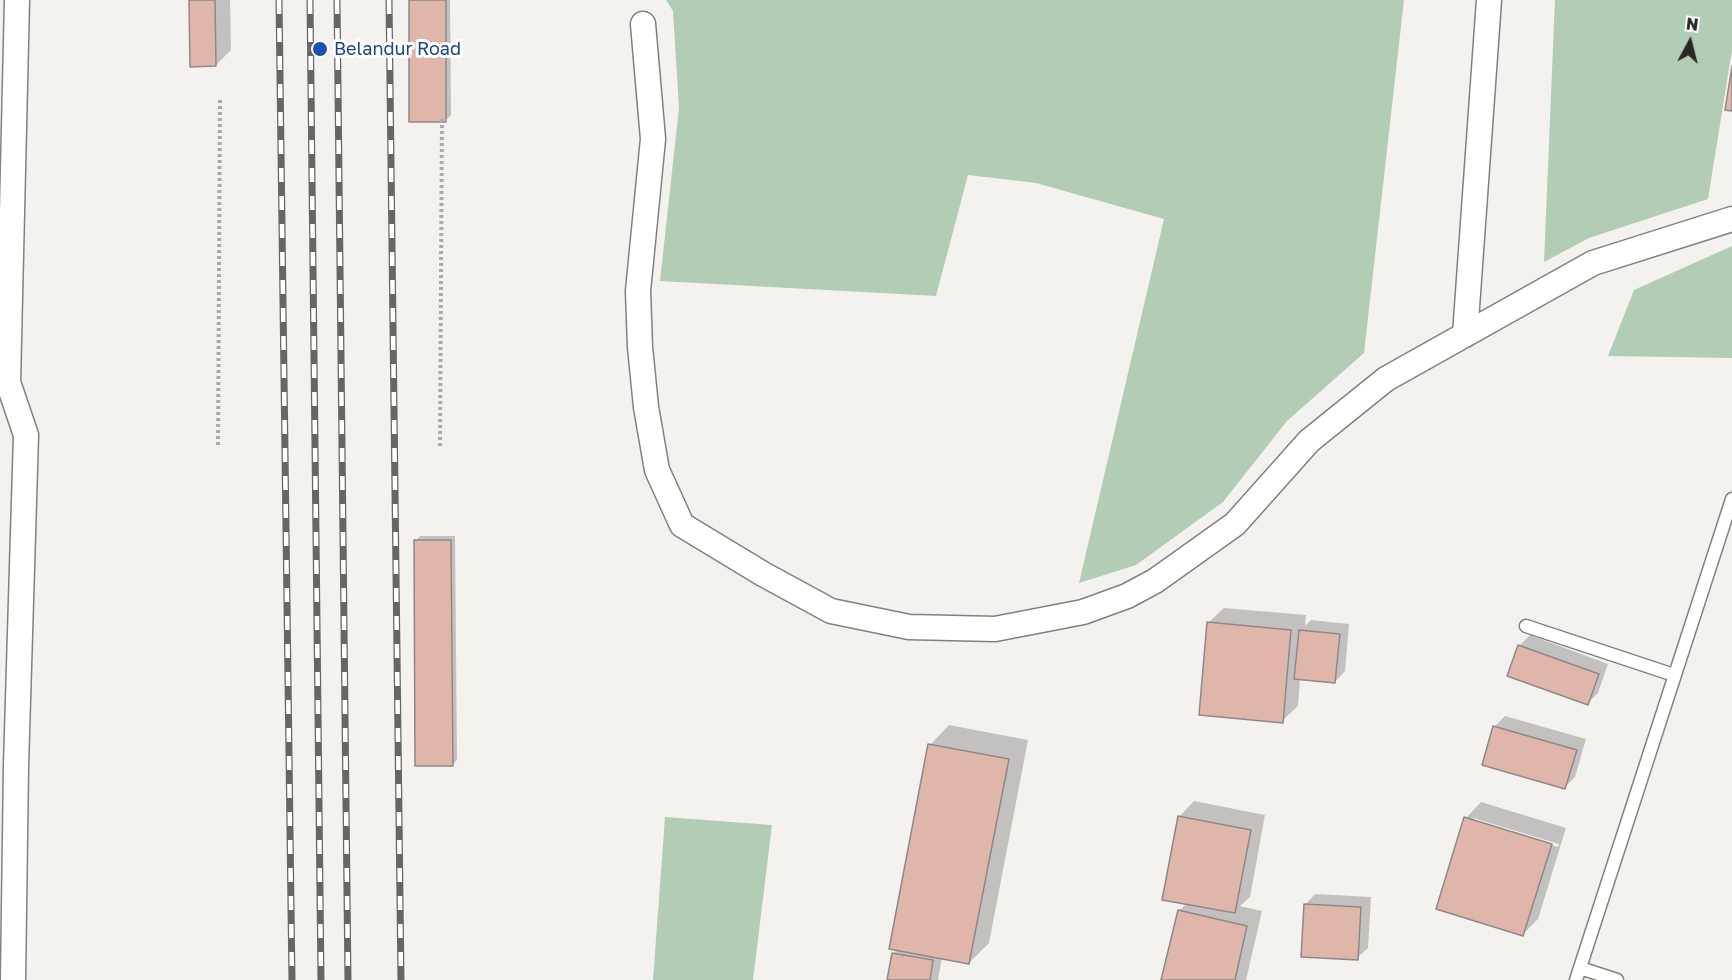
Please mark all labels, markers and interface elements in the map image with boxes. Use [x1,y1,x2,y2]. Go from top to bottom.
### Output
north arrow [1660,12,1720,72]
text: N [1685,13,1699,35]
place label: Belandur Road [334,38,461,60]
marker: Belandur Road [311,40,329,58]

